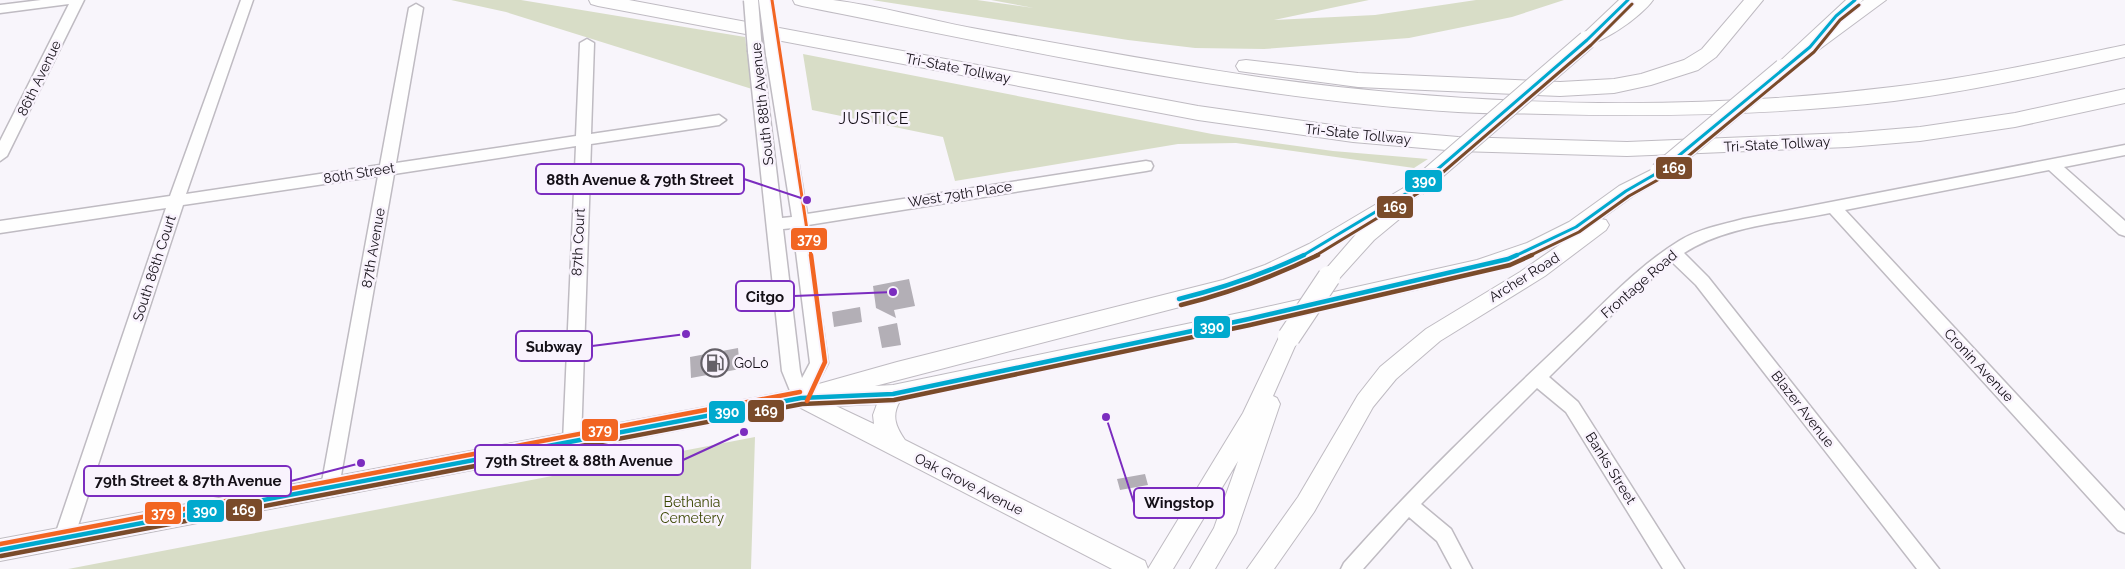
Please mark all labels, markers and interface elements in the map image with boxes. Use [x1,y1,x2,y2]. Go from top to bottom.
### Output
street label: 86th Avenue [14,38,64,118]
street label: South 88th Avenue [748,42,776,166]
street label: Tri-State Tollway [904,50,1012,86]
district label: JUSTICE [839,109,909,128]
street label: Tri-State Tollway [1304,120,1412,148]
street label: Tri-State Tollway [1723,133,1831,155]
line badge: 169 [1655,156,1693,180]
street label: 80th Street [322,159,396,187]
text: 169 [1662,160,1686,176]
callout: 88th Avenue & 79th Street [536,164,744,194]
line badge: 390 [1404,169,1443,193]
text: 88th Avenue & 79th Street [546,171,734,189]
text: 390 [1412,173,1436,189]
street label: West 79th Place [907,178,1013,210]
line badge: 169 [1376,195,1414,219]
text: 169 [1383,199,1407,215]
street label: 87th Avenue [358,207,388,289]
street label: 87th Court [568,207,588,276]
street label: South 86th Court [129,213,179,323]
line badge: 379 [790,227,828,251]
text: 379 [797,231,821,247]
street label: Frontage Road [1598,247,1680,321]
street label: Archer Road [1486,249,1562,305]
callout: Citgo [736,281,794,311]
text: Citgo [746,288,784,306]
line badge: 390 [1193,315,1231,339]
text: 390 [1200,319,1224,335]
street label: Cronin Avenue [1941,325,2017,405]
callout: Subway [516,331,592,361]
text: Subway [526,338,583,356]
fuel station icon: GoLo [700,348,730,378]
place label: GoLo [734,355,769,371]
street label: Blazer Avenue [1768,368,1838,450]
line badge: 169 [747,399,785,423]
line badge: 390 [708,400,746,424]
text: 169 [754,403,778,419]
text: 390 [715,404,739,420]
line badge: 379 [581,418,619,442]
text: 379 [588,422,612,438]
street label: Banks Street [1583,429,1640,507]
callout: 79th Street & 88th Avenue [475,445,683,475]
street label: Oak Grove Avenue [912,450,1026,518]
text: 79th Street & 88th Avenue [485,452,673,470]
callout: 79th Street & 87th Avenue [84,466,291,496]
text: 79th Street & 87th Avenue [95,472,282,490]
callout: Wingstop [1134,488,1224,518]
park label: Bethania Cemetery [660,494,724,526]
text: Wingstop [1144,494,1214,512]
line badge: 169 [225,498,263,522]
line badge: 390 [186,499,225,523]
line badge: 379 [144,501,182,525]
text: 169 [232,502,256,518]
text: 390 [193,503,217,519]
text: 379 [151,505,175,521]

